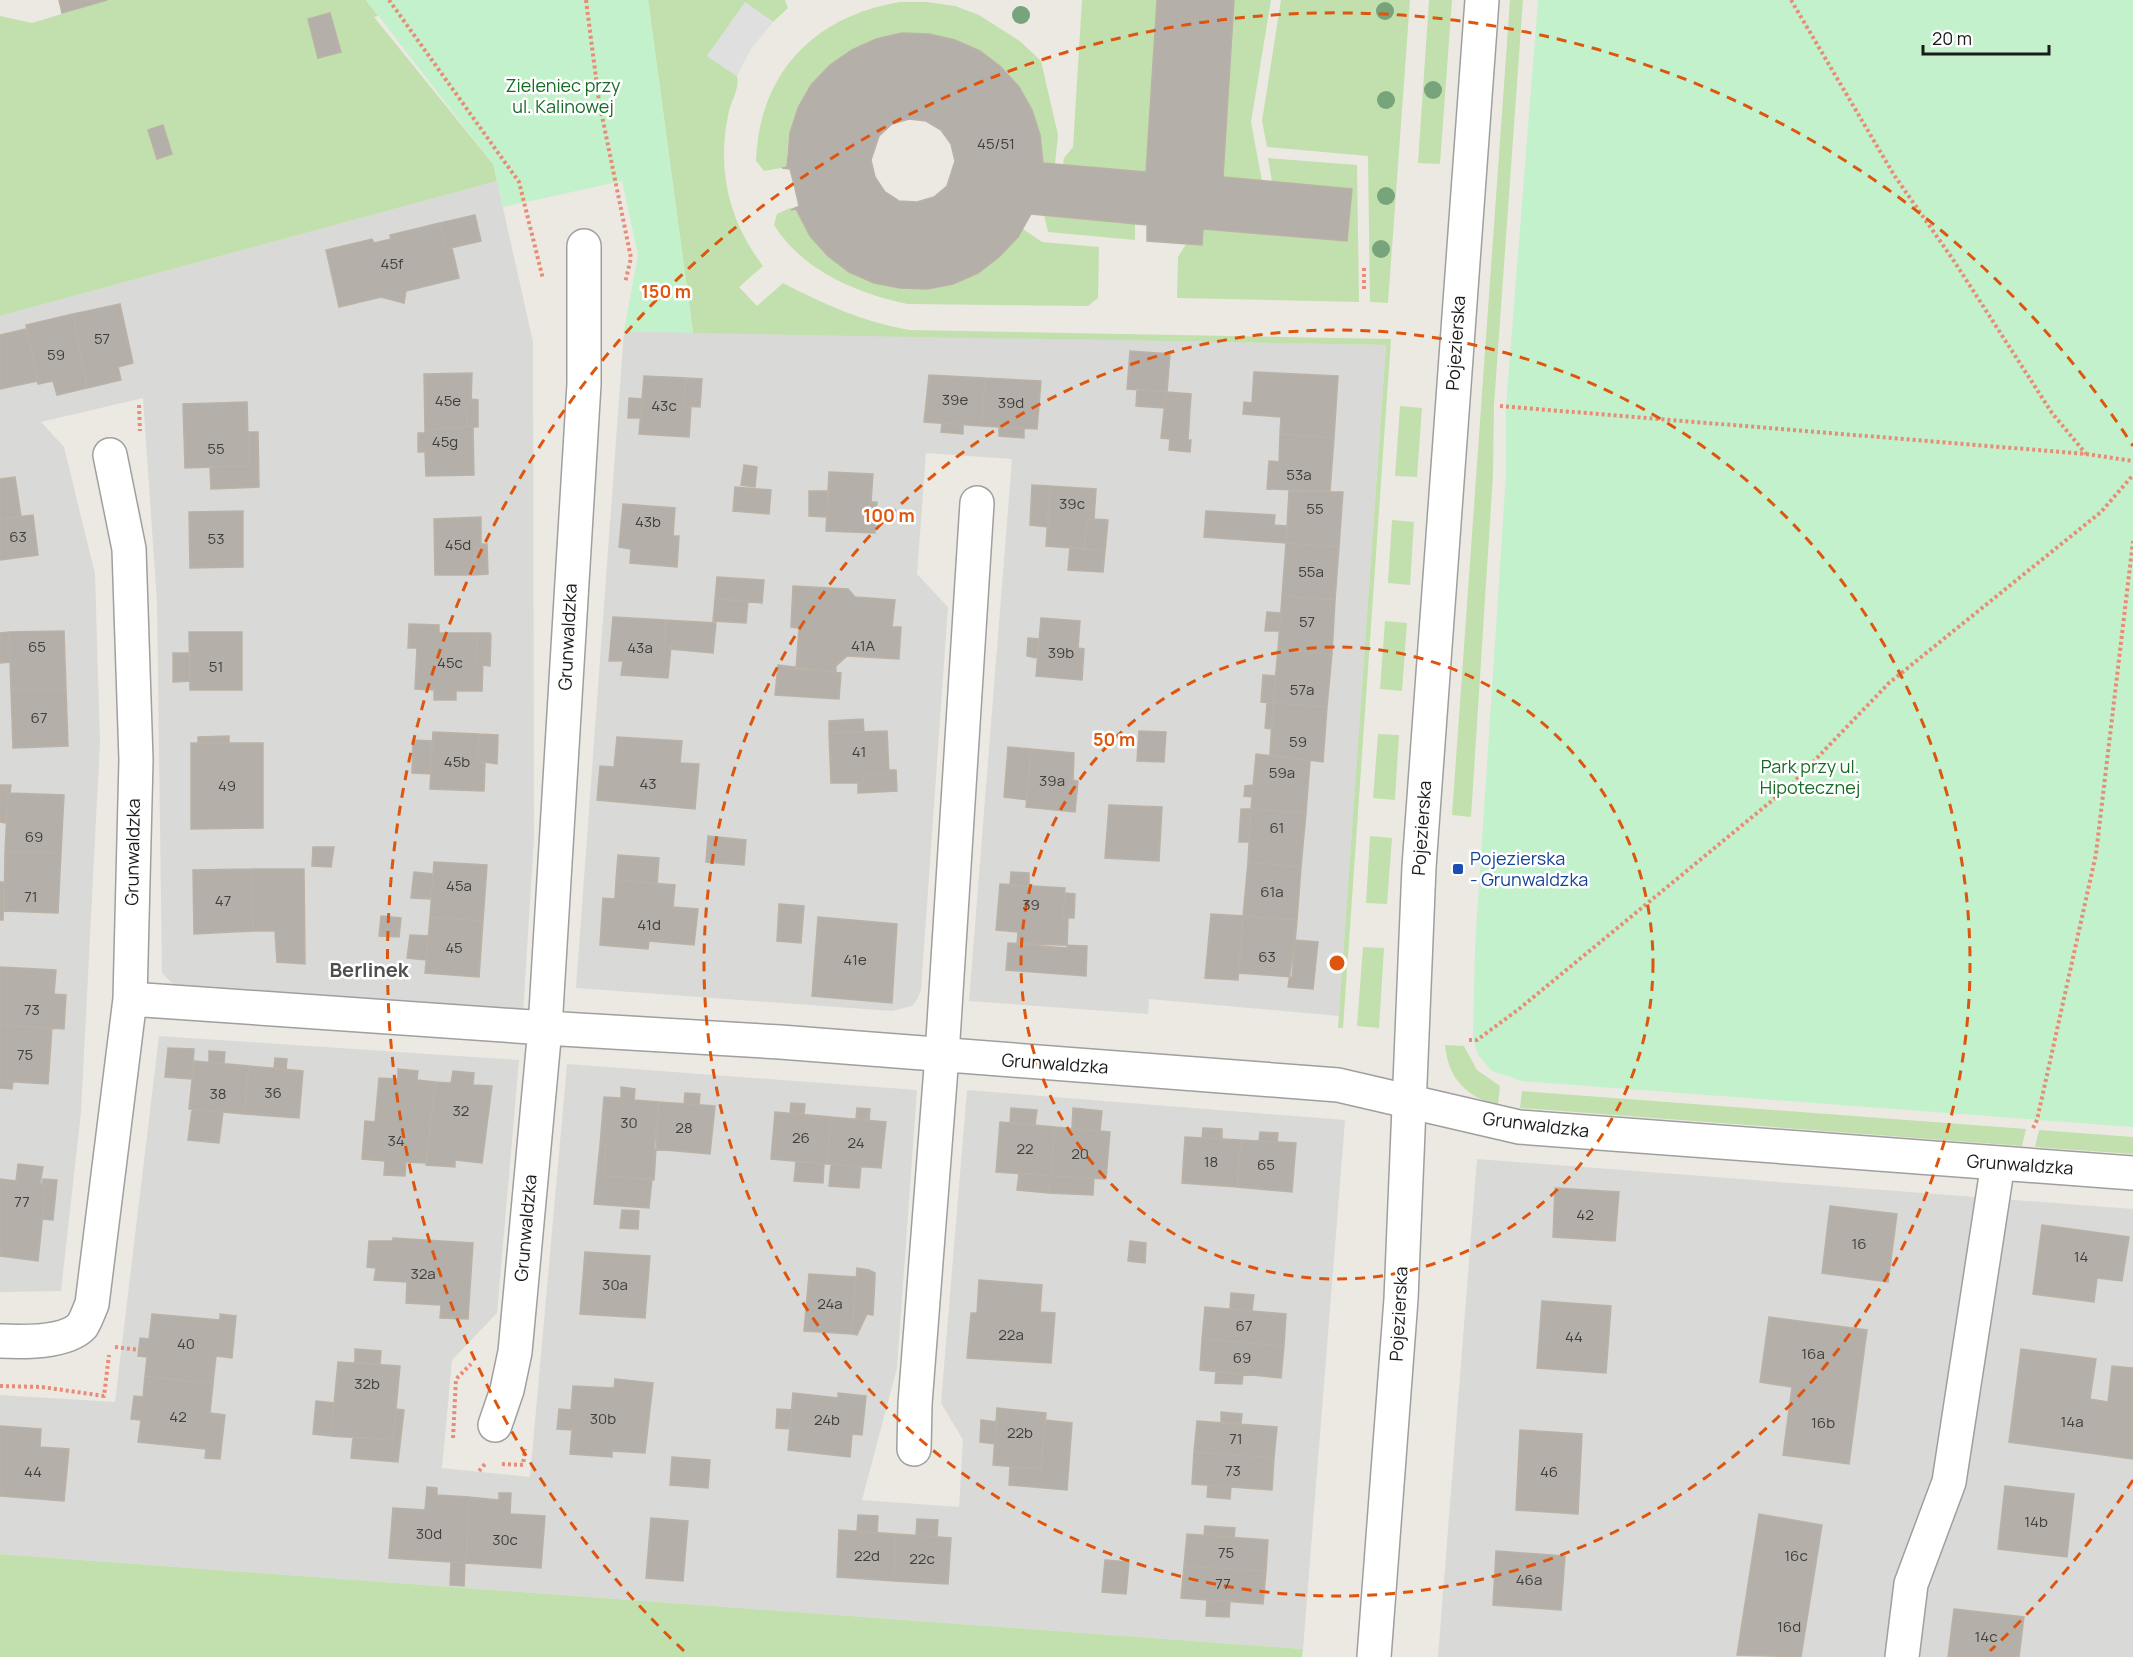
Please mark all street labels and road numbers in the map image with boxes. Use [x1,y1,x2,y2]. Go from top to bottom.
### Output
street label: Pojezierska [1440,295,1470,391]
street label: Grunwaldzka [552,583,582,691]
street label: Pojezierska [1406,780,1436,876]
street label: Grunwaldzka [119,798,145,906]
street label: Grunwaldzka [1001,1047,1109,1079]
street label: Grunwaldzka [1481,1106,1591,1142]
street label: Grunwaldzka [1966,1148,2074,1180]
street label: Grunwaldzka [508,1173,542,1282]
street label: Pojezierska [1384,1266,1412,1362]

